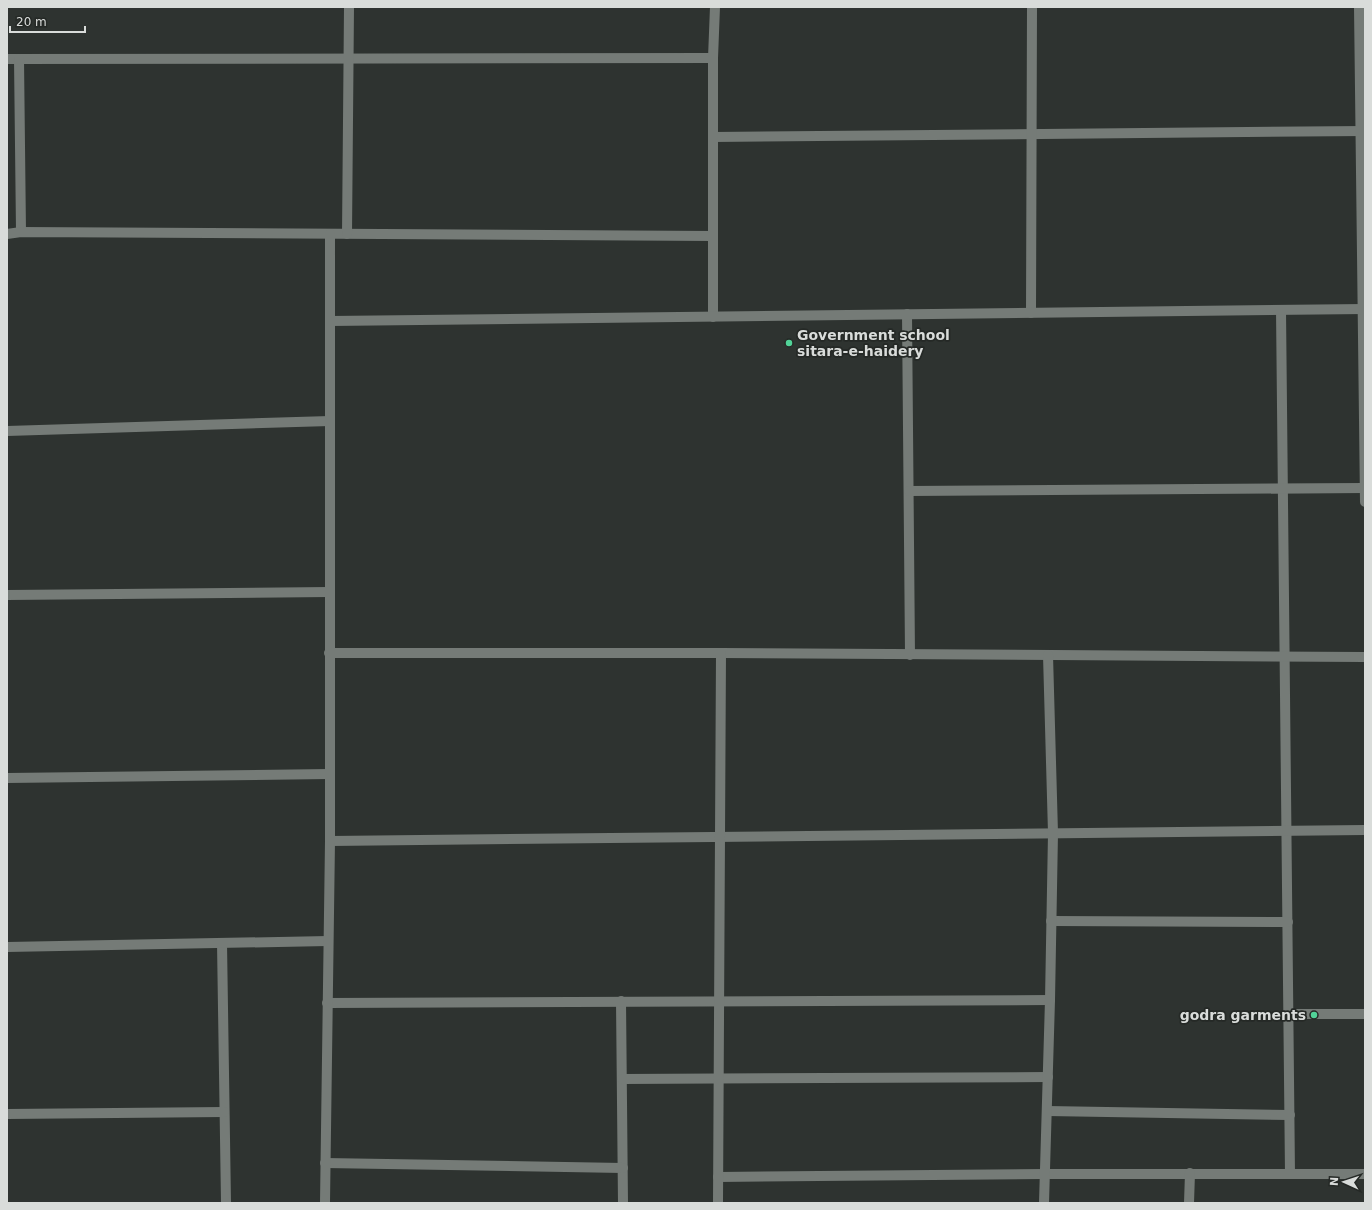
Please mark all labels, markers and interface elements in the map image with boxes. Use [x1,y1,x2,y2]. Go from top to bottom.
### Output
scale bar [10,8,85,34]
text: 20 m [16,15,47,29]
place label: Government school sitara-e-haidery [797,327,950,359]
marker: Government school sitara-e-haidery [784,338,794,348]
place label: godra garments [1180,1007,1306,1023]
marker: godra garments [1309,1010,1319,1020]
north arrow [1324,1162,1364,1202]
text: N [1328,1177,1341,1186]

